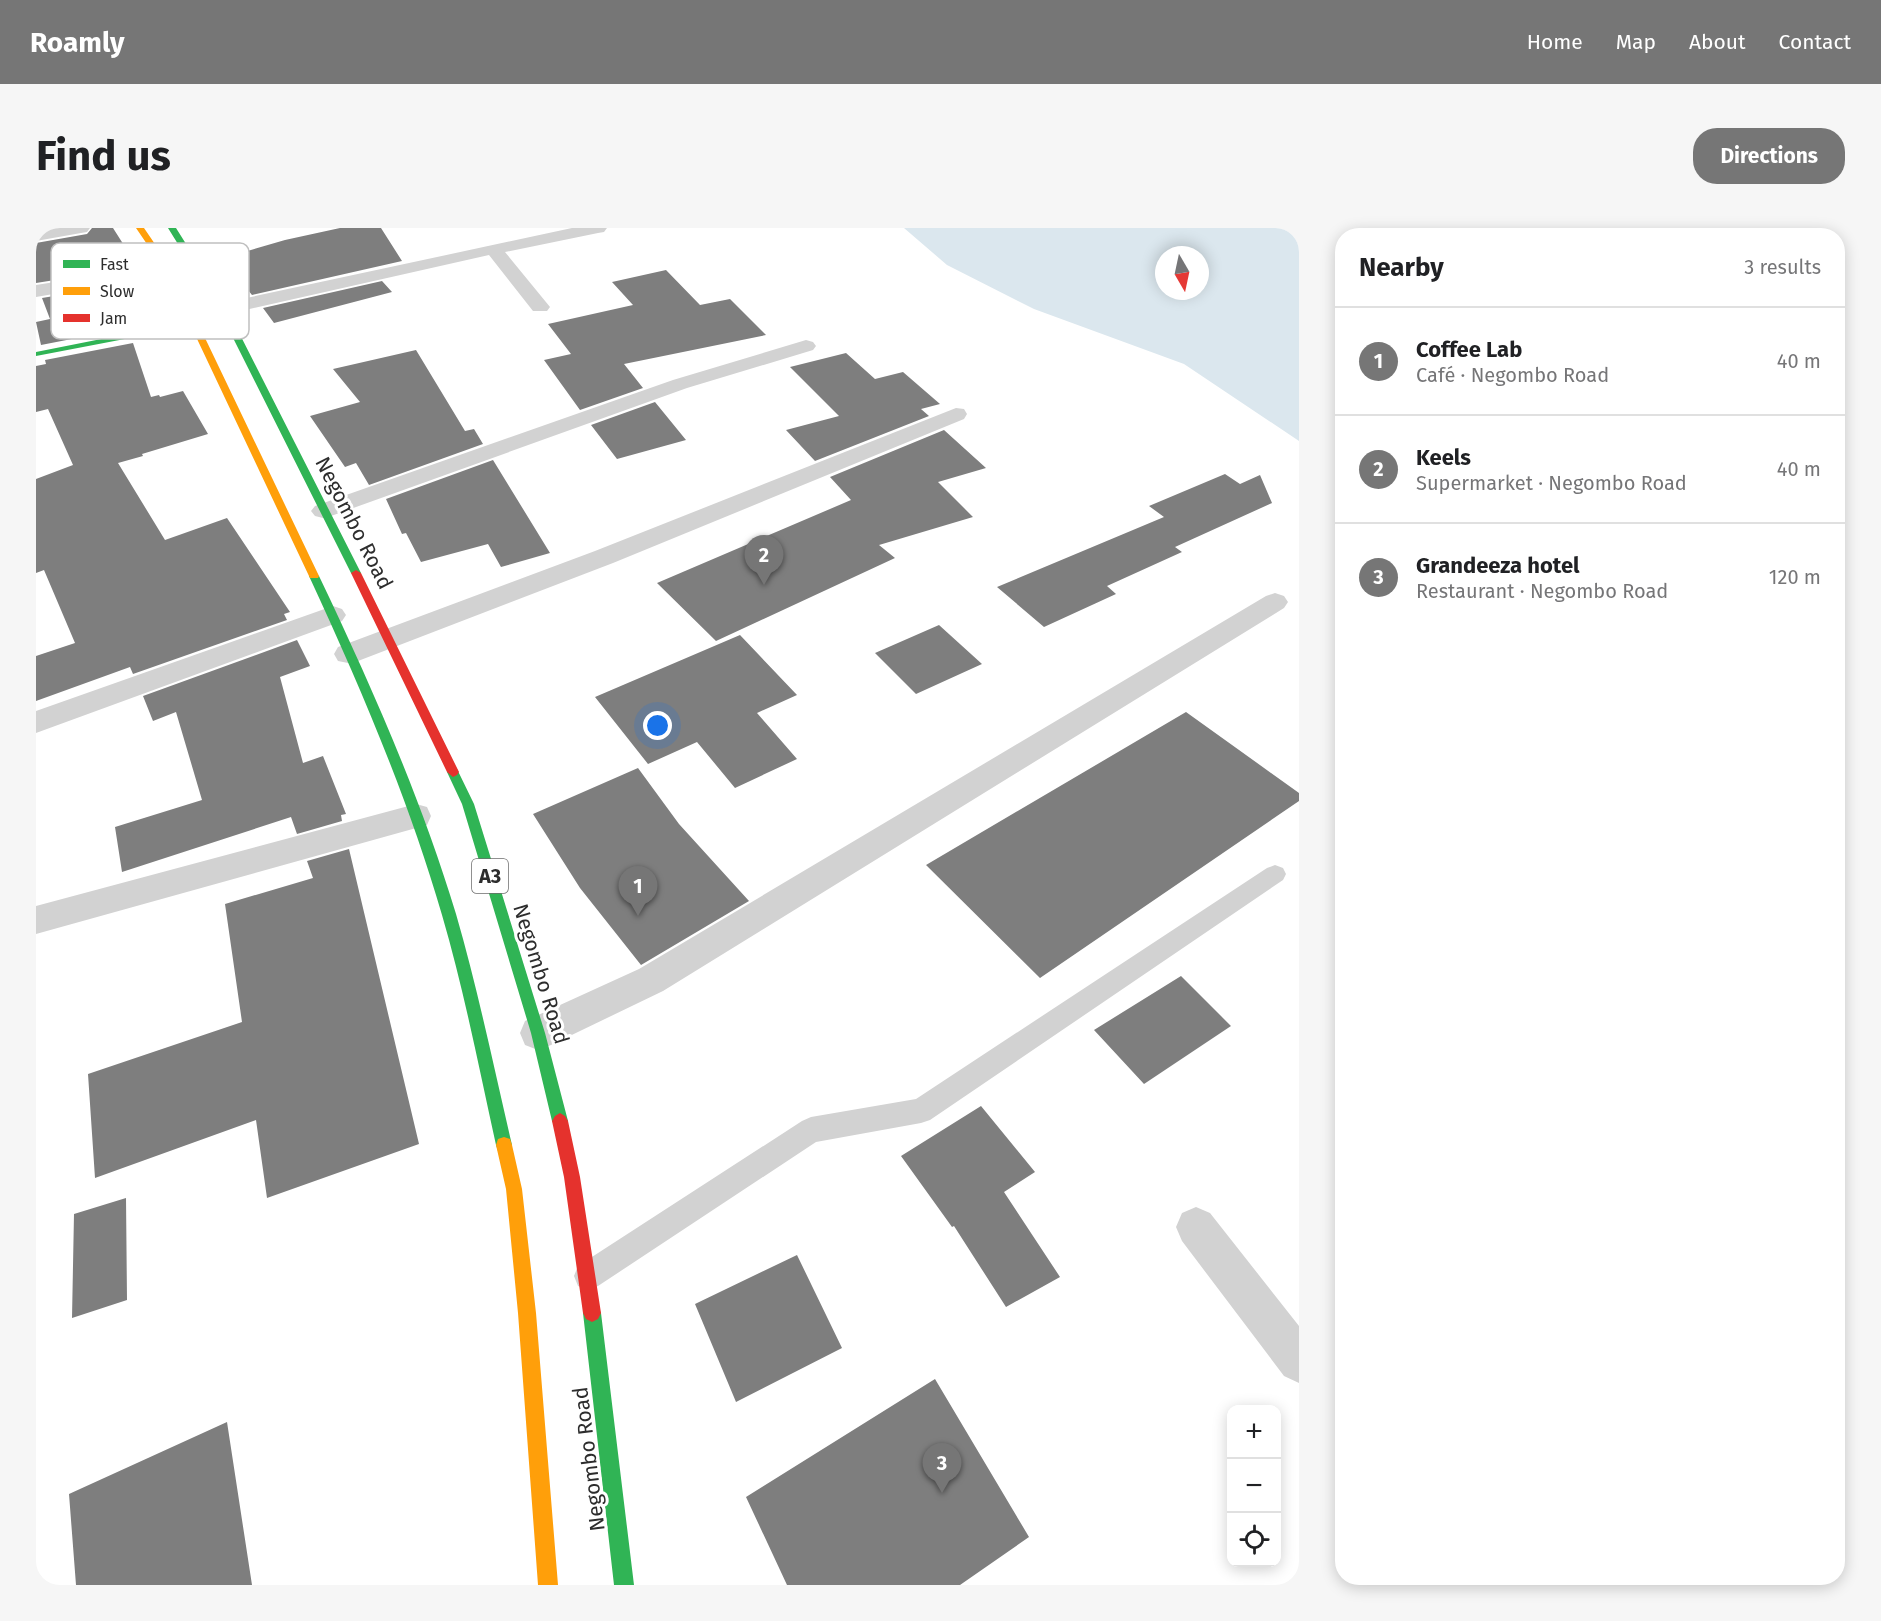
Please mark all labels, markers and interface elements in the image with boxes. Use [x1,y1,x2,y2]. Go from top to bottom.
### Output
text: Roamly [30,26,124,59]
text: Home [1527,29,1583,55]
text: Map [1616,29,1656,55]
text: About [1689,29,1746,55]
text: Contact [1779,29,1851,55]
button: Directions [1693,128,1845,184]
text: Find us [36,131,171,181]
legend [51,243,249,339]
north arrow [1155,246,1209,300]
text: Nearby [1359,252,1444,283]
text: Fast [100,255,129,274]
text: 3 results [1744,255,1821,279]
text: Slow [100,282,135,301]
text: Jam [100,309,127,328]
text: Coffee Lab [1416,336,1522,363]
text: 1 [1374,349,1383,373]
text: 40 m [1777,349,1821,373]
text: Café · Negombo Road [1416,363,1609,387]
text: Keels [1416,444,1471,471]
street label: Negombo Road [309,452,399,594]
text: 2 [1373,457,1384,481]
text: 40 m [1777,457,1821,481]
text: Supermarket · Negombo Road [1416,471,1687,495]
pin: 2 [744,536,784,585]
text: Grandeeza hotel [1416,552,1580,579]
text: 3 [1373,565,1384,589]
text: 120 m [1769,565,1821,589]
text: Restaurant · Negombo Road [1416,579,1668,603]
your location [643,711,672,740]
road number: A3 [472,859,508,893]
pin: 1 [618,866,658,916]
street label: Negombo Road [507,901,575,1047]
street label: Negombo Road [567,1385,611,1533]
map controls [1227,1405,1281,1567]
button: + [1227,1405,1281,1459]
pin: 3 [922,1444,962,1493]
button: − [1227,1459,1281,1513]
button: locate [1227,1513,1281,1567]

